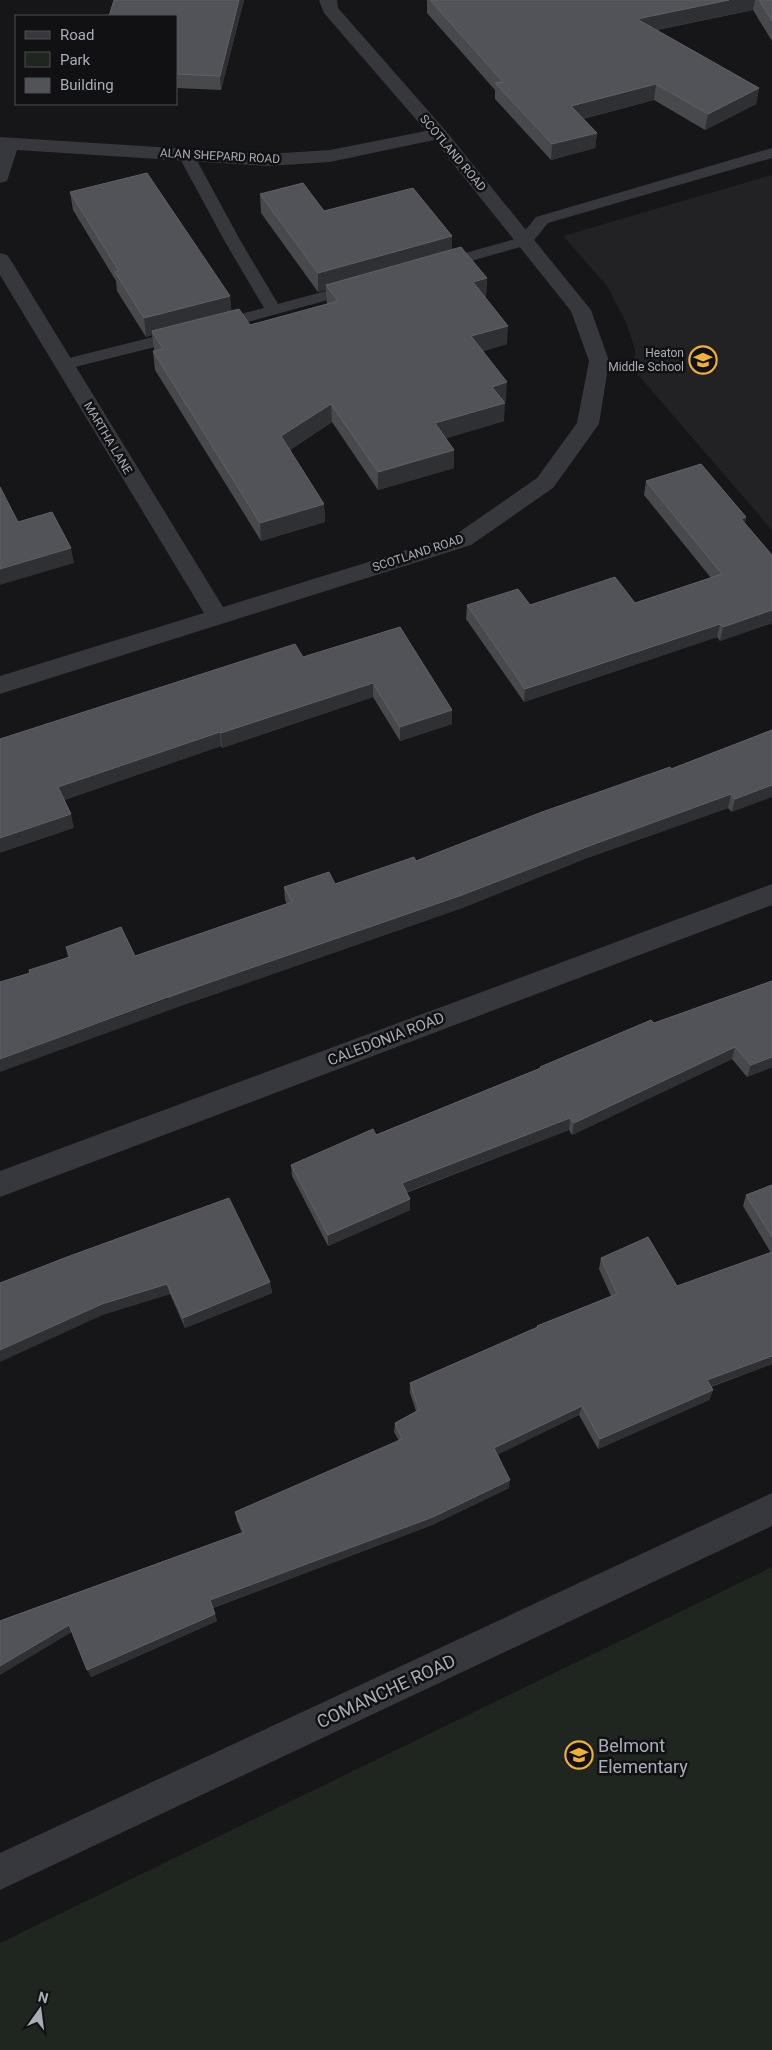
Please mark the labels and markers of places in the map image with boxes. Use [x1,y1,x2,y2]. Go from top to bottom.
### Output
school or university icon: Heaton Middle School [688,345,718,375]
place label: Heaton Middle School [608,346,684,374]
place label: Belmont Elementary [598,1735,688,1777]
school or university icon: Belmont Elementary [564,1740,594,1770]

